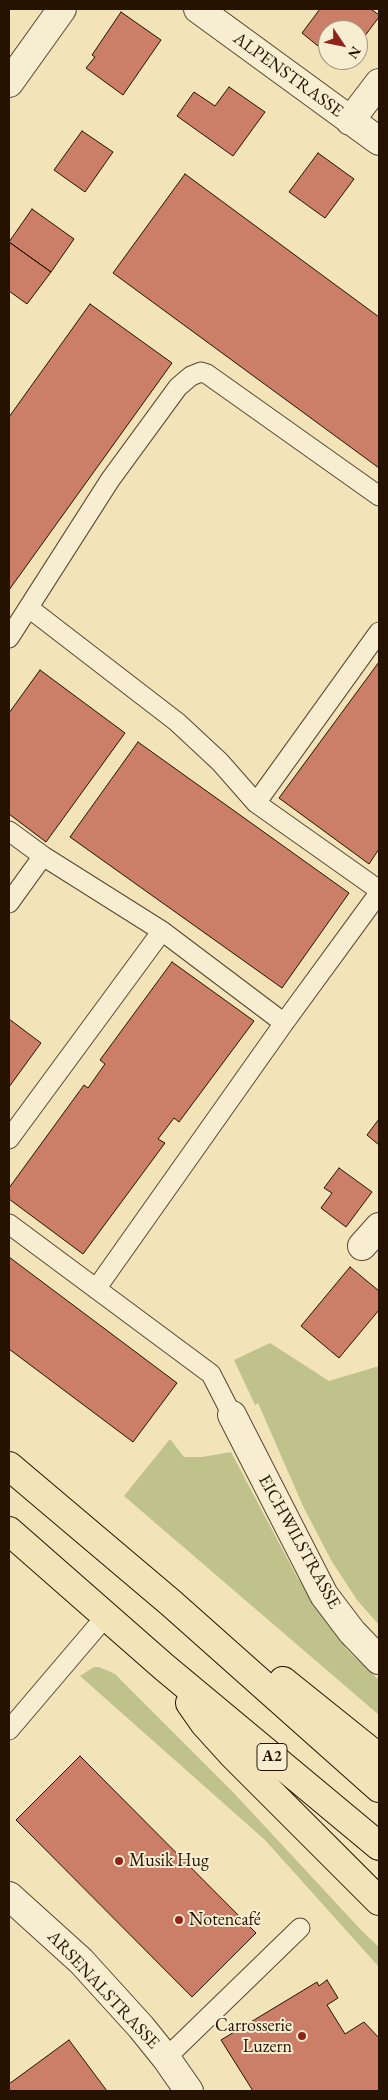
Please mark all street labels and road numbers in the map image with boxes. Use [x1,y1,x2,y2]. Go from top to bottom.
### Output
street label: ALPENSTRASSE [229,28,347,122]
street label: EICHWILSTRASSE [253,1471,345,1613]
road number: A2 [257,1744,287,1770]
street label: ARSENALSTRASSE [42,1926,164,2054]

